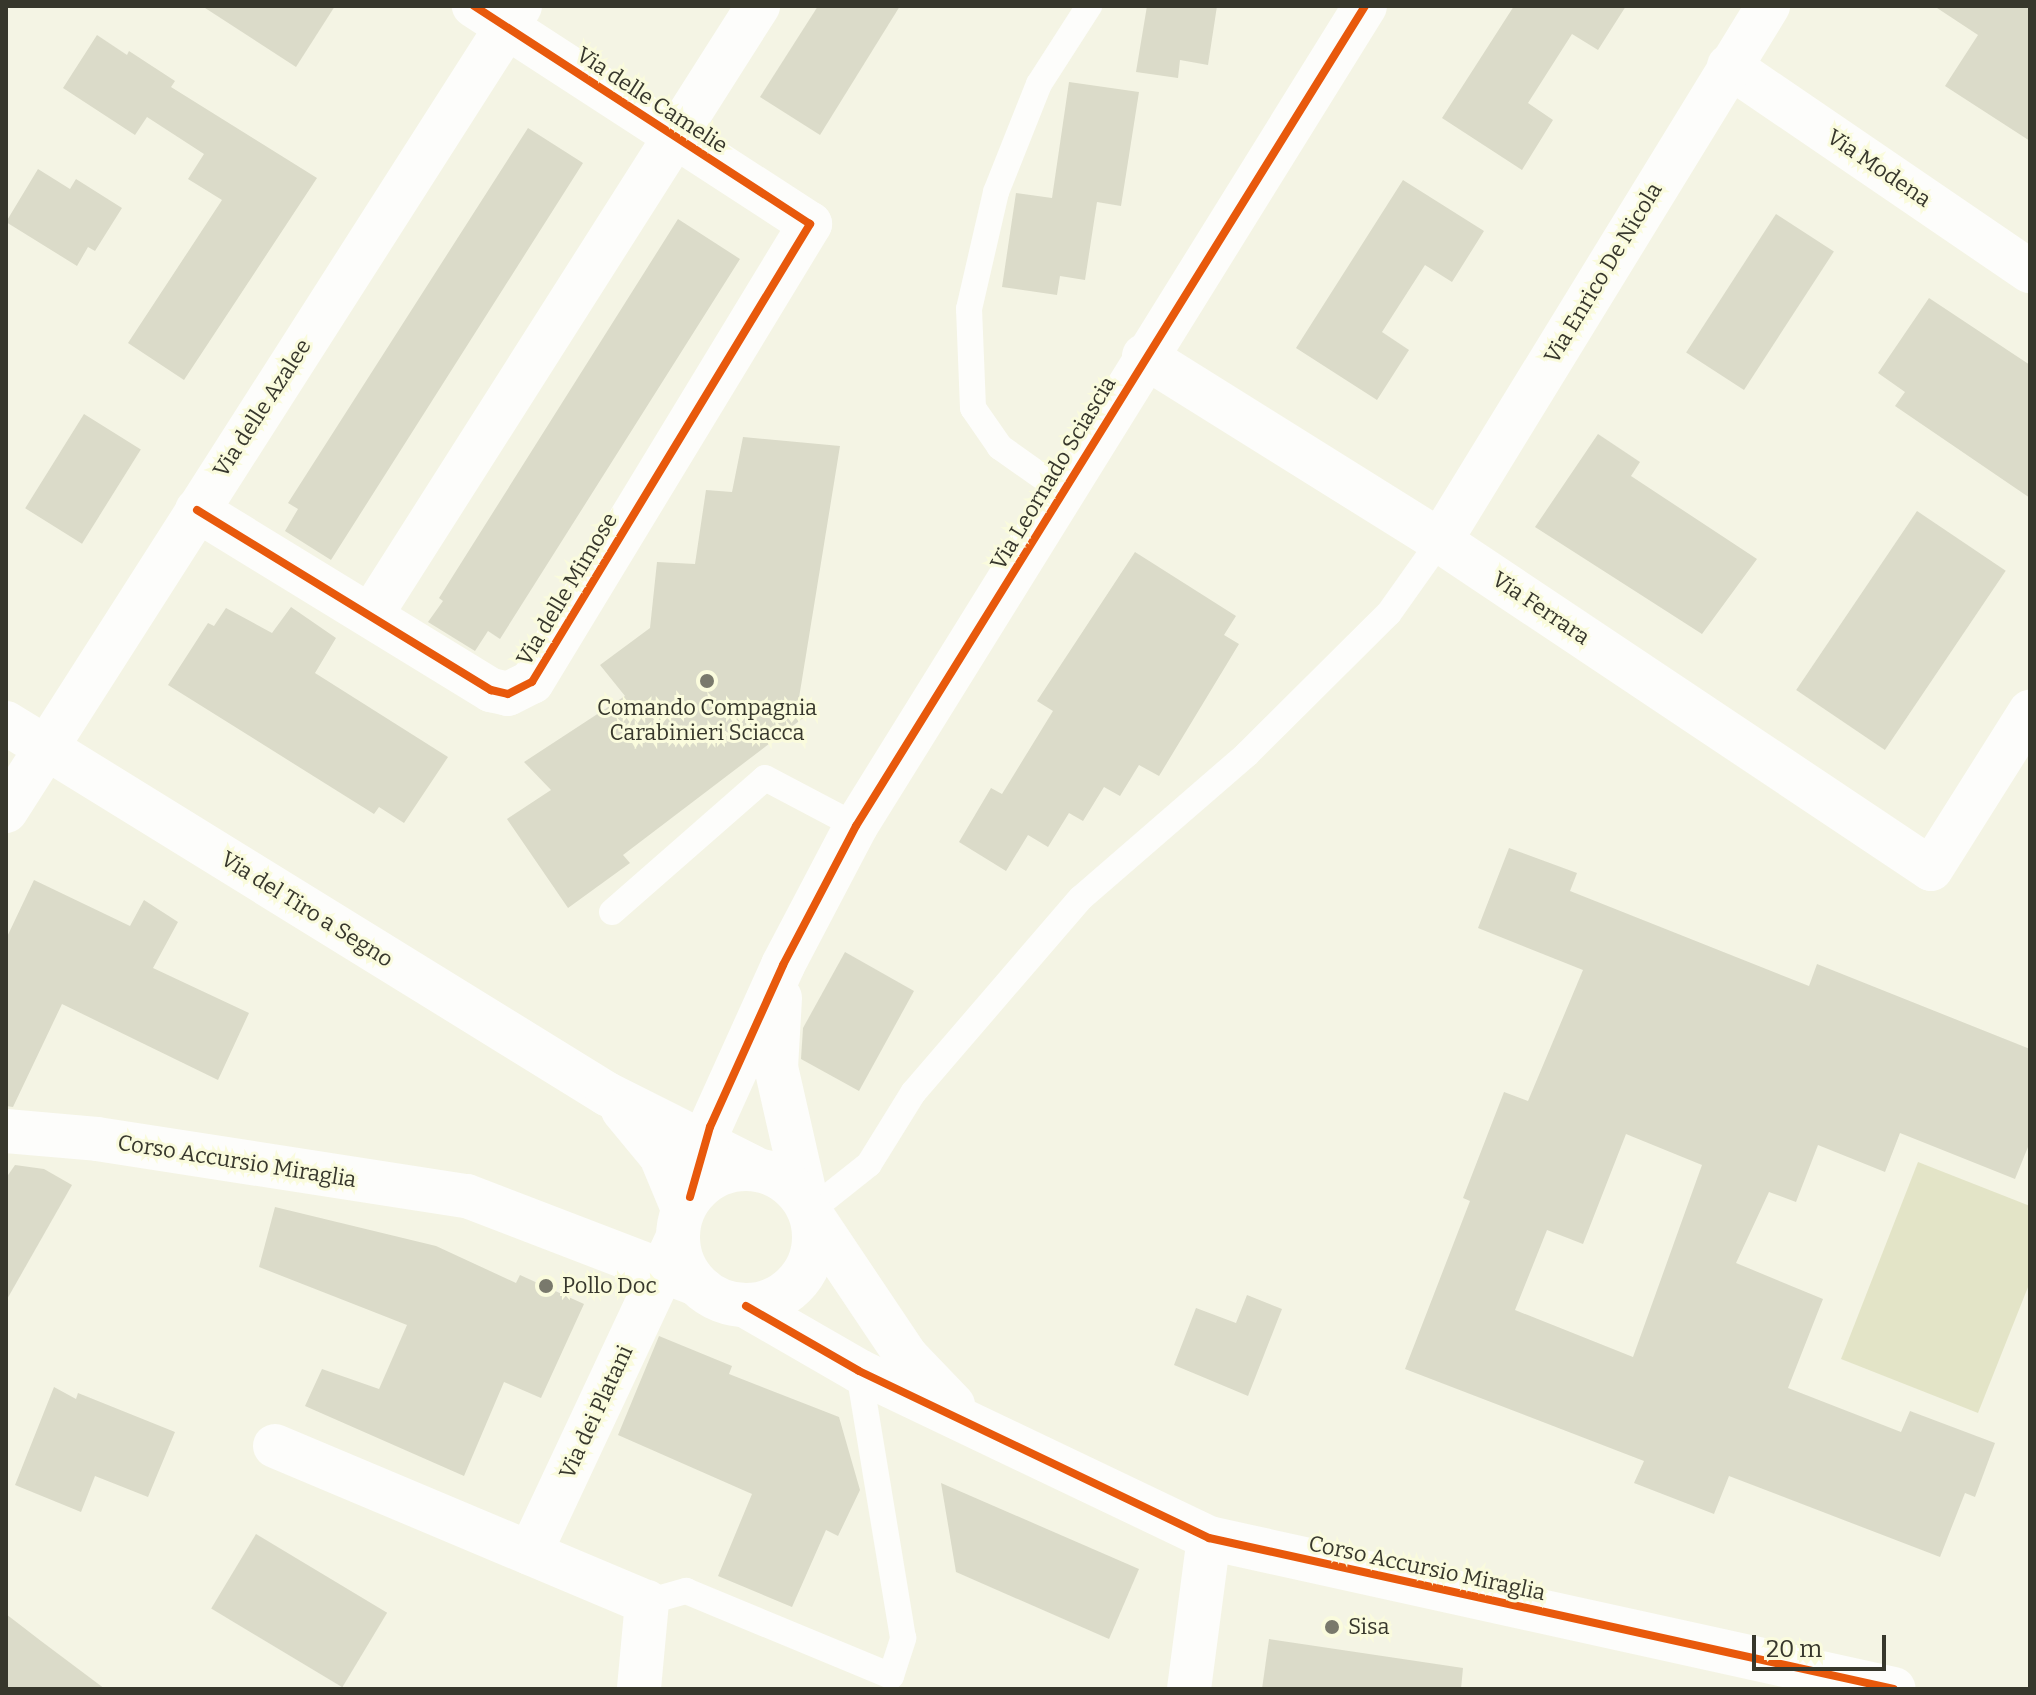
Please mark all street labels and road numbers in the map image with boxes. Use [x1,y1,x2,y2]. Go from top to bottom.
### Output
street label: Via delle Camelie [571,41,733,159]
street label: Via Modena [1822,124,1936,212]
street label: Via Enrico De Nicola [1539,178,1667,368]
street label: Via delle Azalee [208,334,316,482]
street label: Via Leornado Sciascia [985,371,1121,575]
street label: Via delle Mimose [511,508,623,670]
street label: Via Ferrara [1487,566,1595,650]
street label: Via del Tiro a Segno [216,845,398,973]
street label: Corso Accursio Miraglia [116,1129,358,1193]
street label: Via dei Platani [554,1341,638,1483]
street label: Corso Accursio Miraglia [1306,1530,1548,1606]

